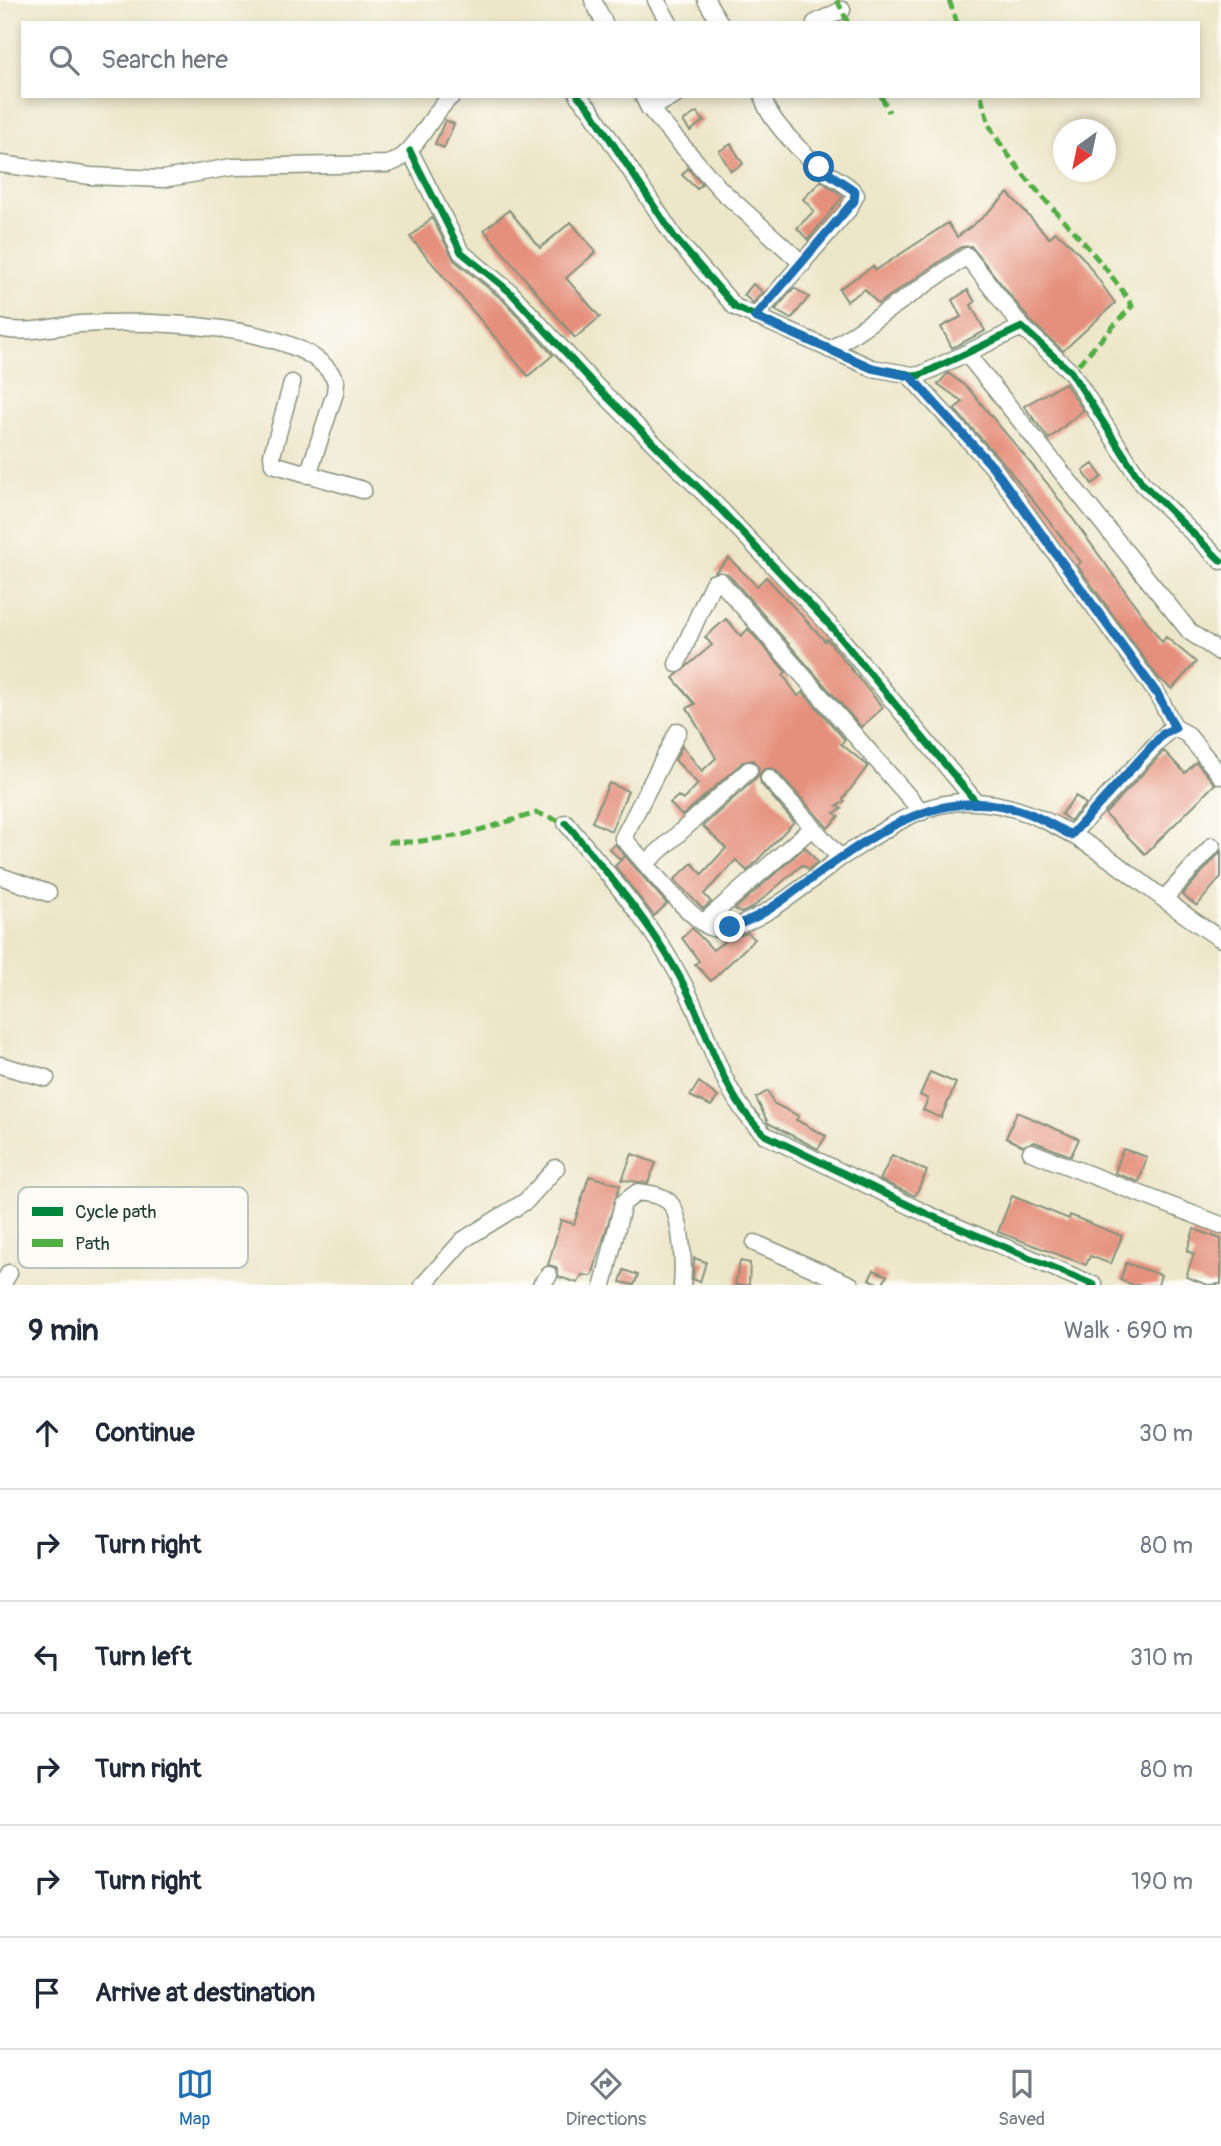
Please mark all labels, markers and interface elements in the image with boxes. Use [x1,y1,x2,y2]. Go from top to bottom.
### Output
search box [21,21,1200,98]
icon: search [45,41,83,79]
text: Search here [101,44,228,76]
north arrow [1053,119,1116,182]
route start [803,151,834,182]
route end [714,911,745,942]
legend [18,1187,248,1268]
text: Cycle path [75,1200,156,1224]
text: Path [75,1232,110,1256]
text: 9 min [28,1312,99,1349]
text: Walk · 690 m [1064,1316,1193,1345]
icon: ahead [28,1414,66,1452]
text: Continue [95,1417,195,1449]
text: 30 m [1139,1419,1193,1448]
icon: right [28,1526,66,1564]
text: Turn right [95,1529,201,1561]
text: 80 m [1140,1531,1193,1560]
icon: left [28,1638,66,1676]
text: Turn left [95,1641,191,1673]
text: 310 m [1130,1643,1193,1672]
icon: right [28,1750,66,1788]
text: Turn right [95,1753,201,1785]
text: 80 m [1140,1755,1193,1784]
icon: right [28,1862,66,1900]
text: Turn right [95,1865,201,1897]
text: 190 m [1131,1867,1193,1896]
icon: arrive [28,1974,66,2012]
text: Arrive at destination [95,1977,315,2009]
tab: Map [176,2065,214,2131]
tab: Directions [566,2065,646,2131]
tab: Saved [998,2065,1045,2131]

